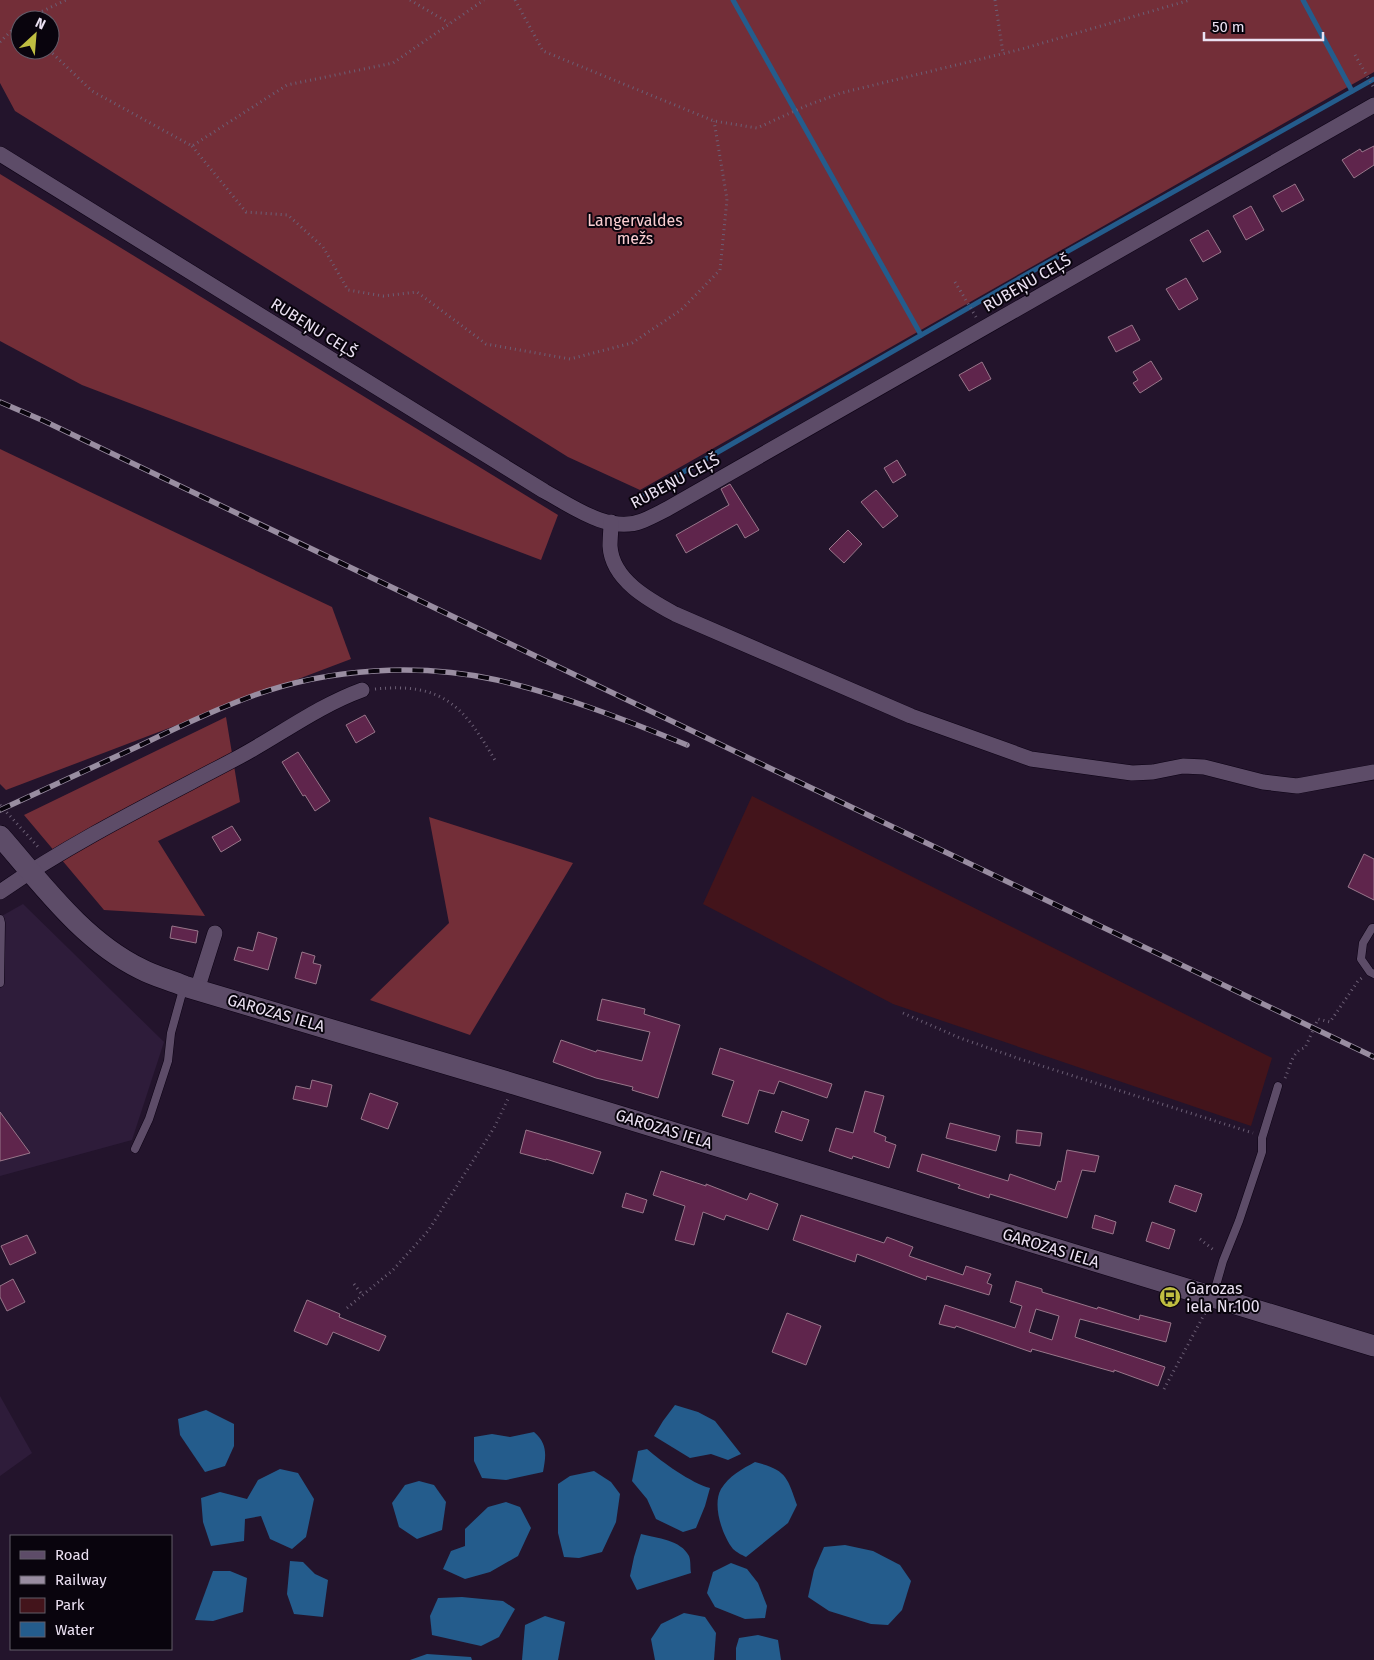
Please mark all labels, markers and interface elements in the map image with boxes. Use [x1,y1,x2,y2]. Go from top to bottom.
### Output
north arrow [10,10,60,60]
scale bar [1204,10,1323,42]
text: N [33,14,48,33]
text: 50 m [1212,18,1245,36]
park label: Langervaldes mežs [587,211,683,248]
street label: RUBEŅU CEĻŠ [979,249,1075,317]
street label: RUBEŅU CEĻŠ [267,293,361,363]
street label: RUBEŅU CEĻŠ [627,449,724,513]
street label: GAROZAS IELA [225,990,328,1036]
street label: GAROZAS IELA [613,1105,716,1153]
street label: GAROZAS IELA [1000,1224,1103,1272]
place label: Garozas iela Nr.100 [1186,1279,1260,1316]
bus stop icon: Garozas iela Nr.100 [1158,1285,1182,1309]
legend [10,1535,172,1650]
text: Road [55,1546,90,1564]
text: Railway [55,1571,107,1589]
text: Park [55,1596,85,1614]
text: Water [55,1621,94,1639]

